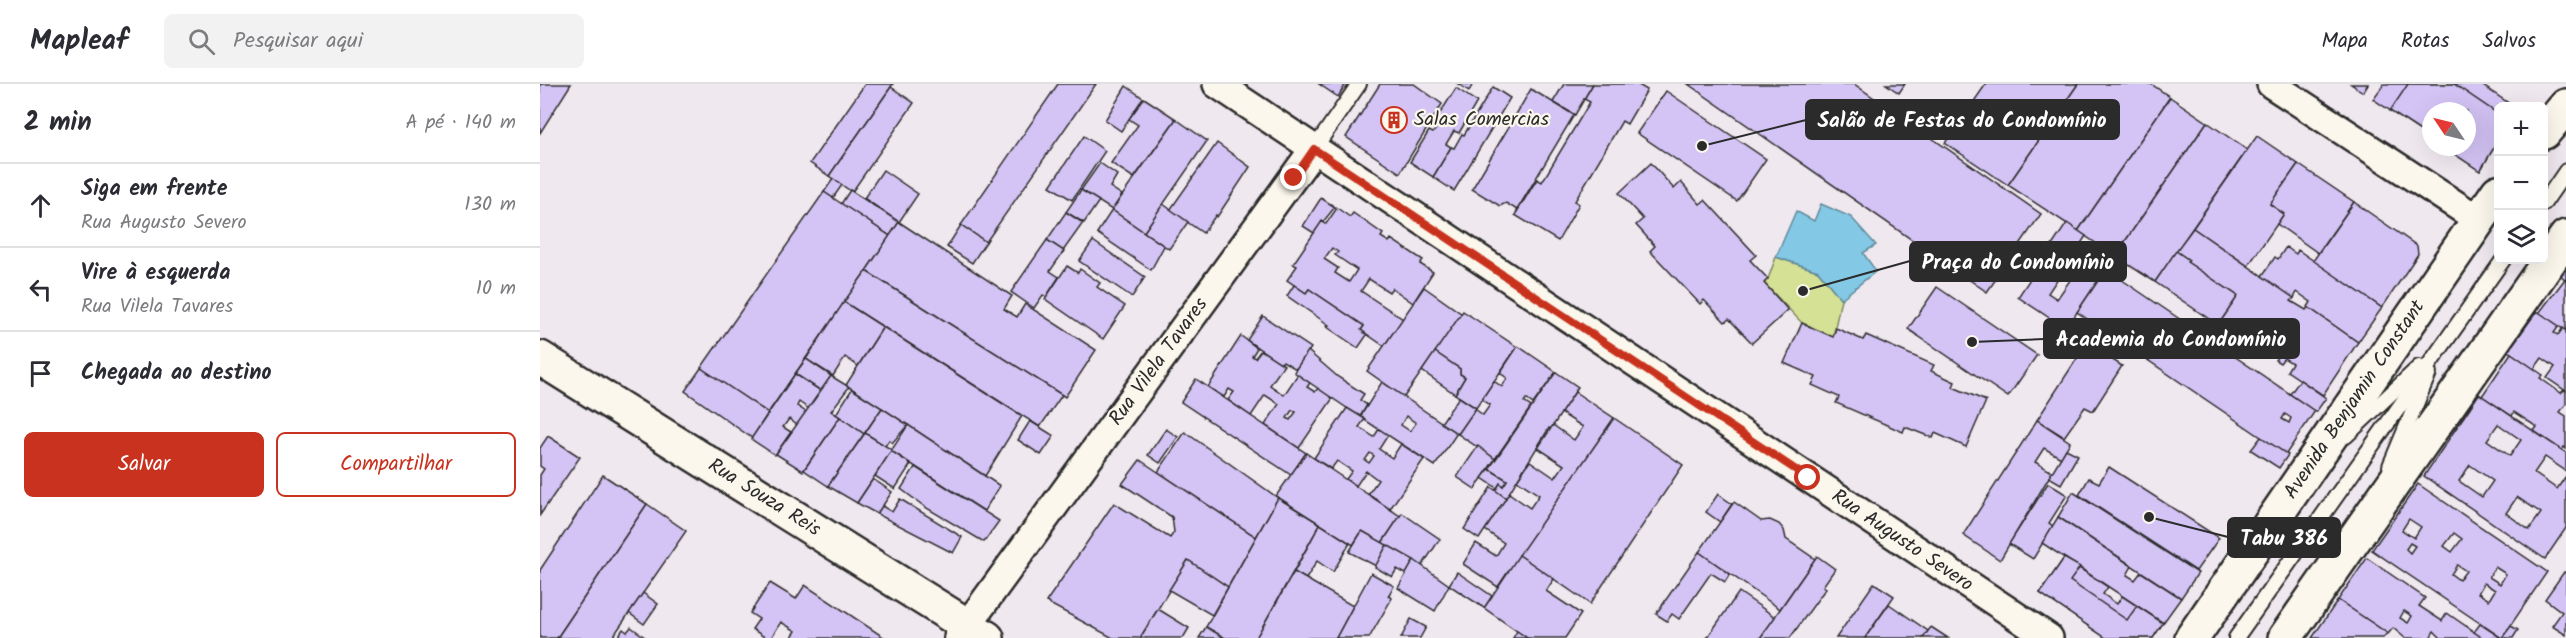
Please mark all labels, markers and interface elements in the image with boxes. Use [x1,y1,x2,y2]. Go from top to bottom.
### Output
search box [164,14,584,68]
text: Mapleaf [30,19,128,64]
text: Pesquisar aqui [233,24,363,59]
icon: search [185,25,218,58]
text: Mapa [2322,25,2368,58]
text: Rotas [2401,25,2450,58]
text: Salvos [2483,25,2536,58]
callout: Salão de Festas do Condomínio [1806,100,2119,139]
text: 2 min [24,102,92,144]
north arrow [2422,102,2476,156]
map controls [2494,102,2548,264]
button: + [2494,102,2548,156]
place label: Salas Comercias [1414,104,1549,136]
building icon: Salas Comercias [1379,105,1409,135]
text: Salão de Festas do Condomínio [1818,105,2107,138]
text: A pé · 140 m [405,107,516,139]
button: − [2494,156,2548,210]
route end [1280,164,1306,190]
text: Siga em frente [81,172,227,207]
icon: ahead [24,189,57,222]
text: 130 m [464,189,516,221]
text: Rua Augusto Severo [81,207,247,239]
button: layers [2494,210,2548,264]
callout: Praça do Condomínio [1910,242,2126,281]
text: Praça do Condomínio [1922,247,2115,280]
text: Vire à esquerda [81,256,230,291]
icon: left [24,273,57,306]
text: 10 m [476,273,516,305]
text: Rua Vilela Tavares [81,291,233,323]
street label: Rua Vilela Tavares [1101,291,1217,433]
street label: Avenida Benjamin Constant [2276,294,2434,506]
callout: Academia do Condomínio [2044,319,2299,358]
text: Academia do Condomínio [2056,324,2287,357]
text: Chegada ao destino [81,356,272,391]
icon: arrive [24,357,57,390]
button: Salvar [24,432,264,497]
button: Compartilhar [276,432,516,497]
street label: Rua Souza Reis [701,450,827,546]
route start [1794,464,1820,490]
street label: Rua Augusto Severo [1824,481,1980,601]
callout: Tabu 386 [2228,518,2340,557]
text: Tabu 386 [2240,523,2328,556]

